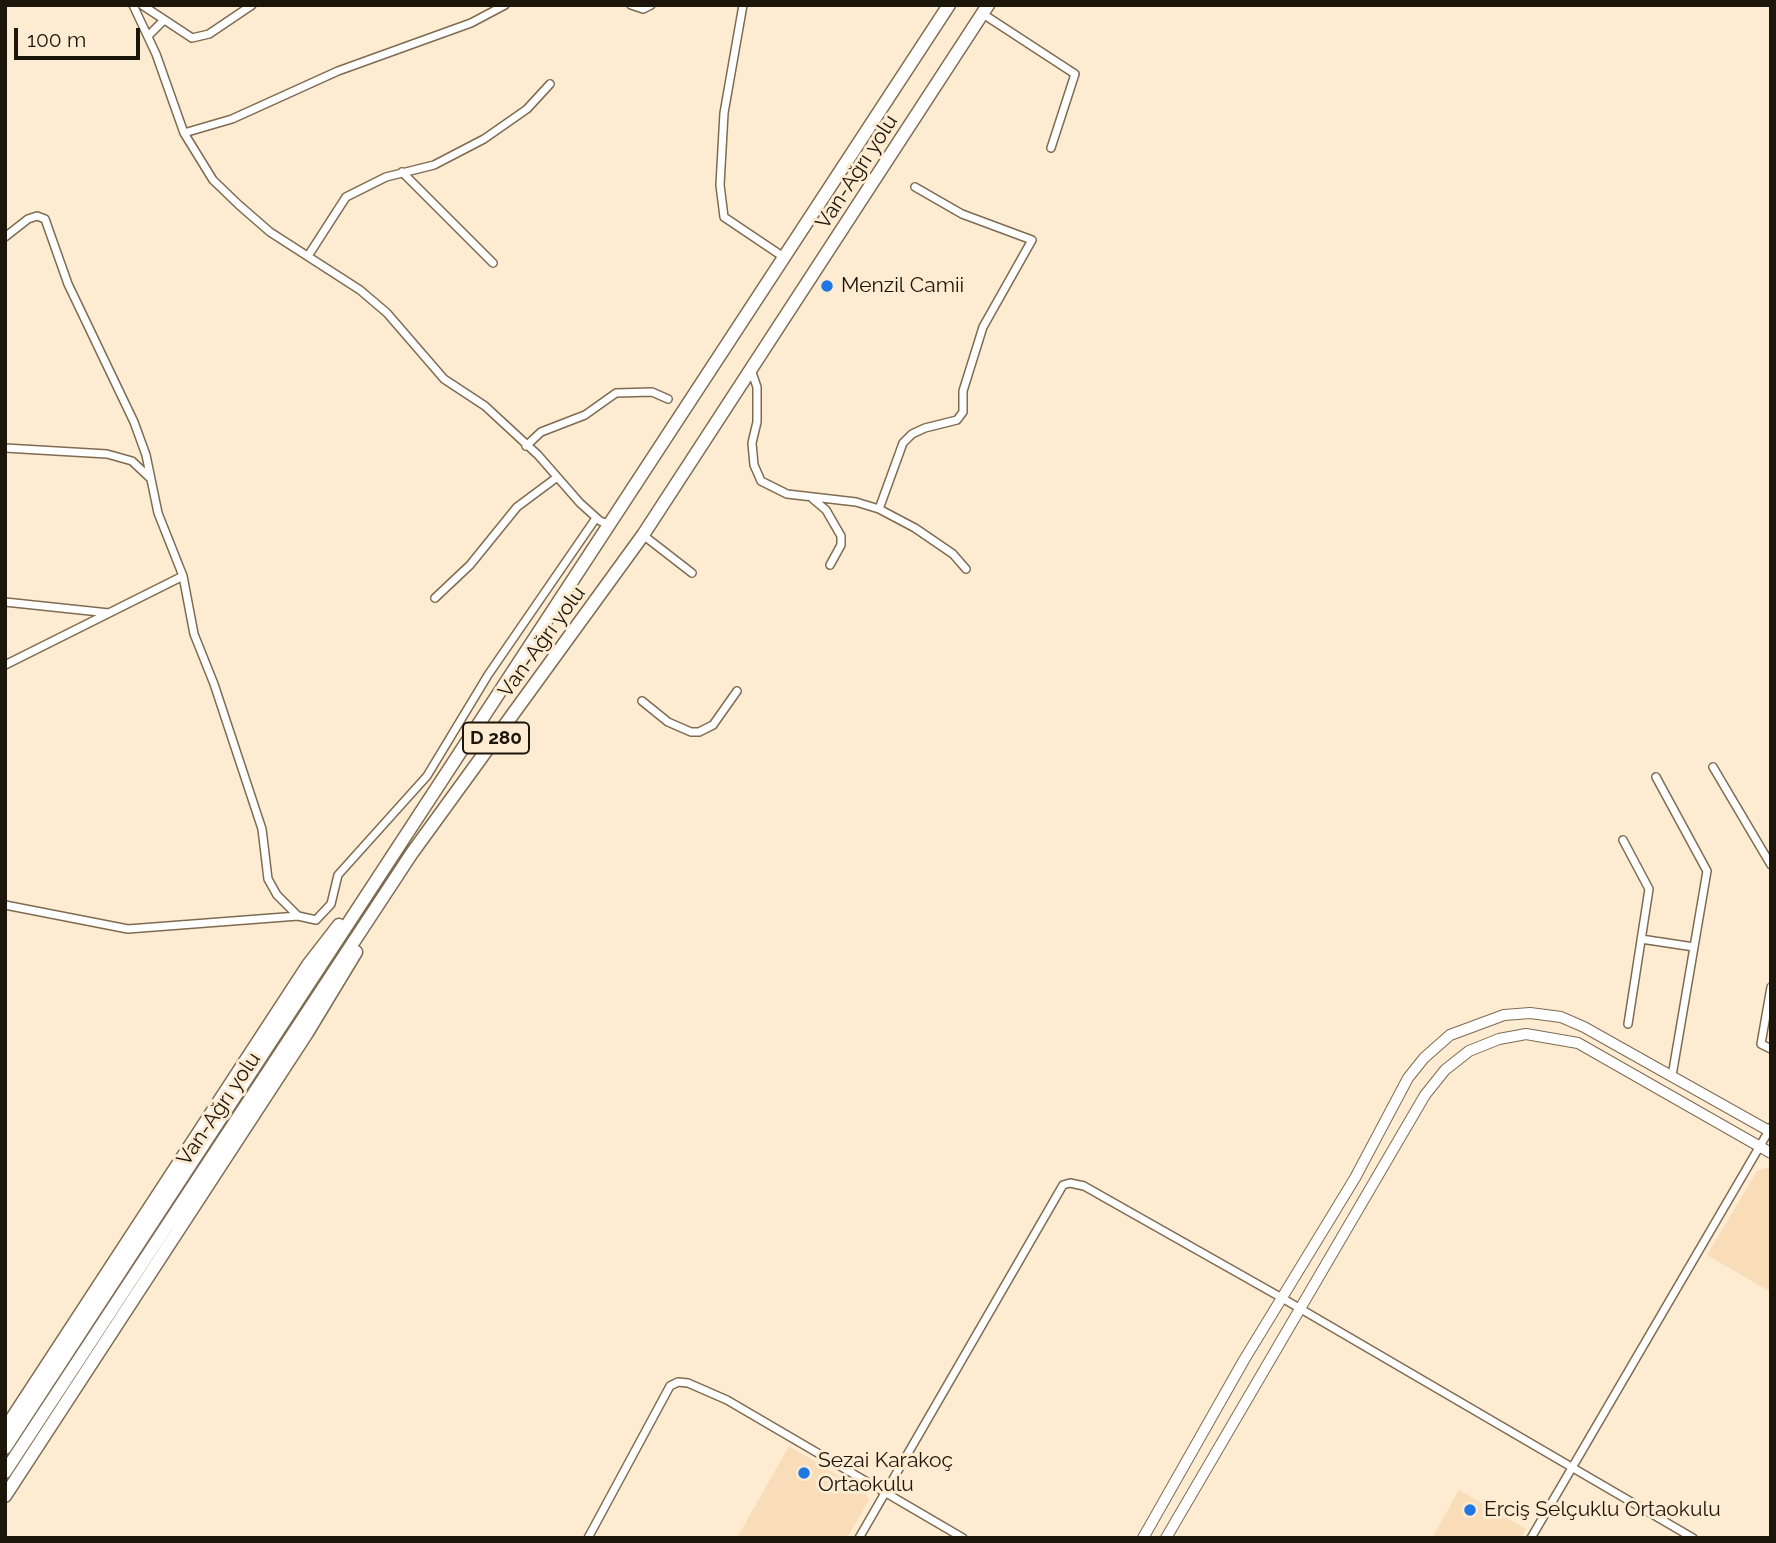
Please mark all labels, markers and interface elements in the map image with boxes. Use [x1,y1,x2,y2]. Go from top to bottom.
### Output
scale bar [18,14,144,58]
text: 100 m [27,27,86,52]
street label: Van-Ağrı yolu [811,110,903,234]
place label: Menzil Camii [841,273,964,299]
marker: Menzil Camii [819,278,835,294]
street label: Van-Ağrı yolu [493,581,591,703]
road number: D 280 [463,722,529,754]
street label: Van-Ağrı yolu [172,1047,266,1171]
place label: Sezai Karakoç Ortaokulu [818,1448,953,1498]
marker: Sezai Karakoç Ortaokulu [796,1465,812,1481]
place label: Erciş Selçuklu Ortaokulu [1484,1497,1721,1523]
marker: Erciş Selçuklu Ortaokulu [1462,1502,1478,1518]

